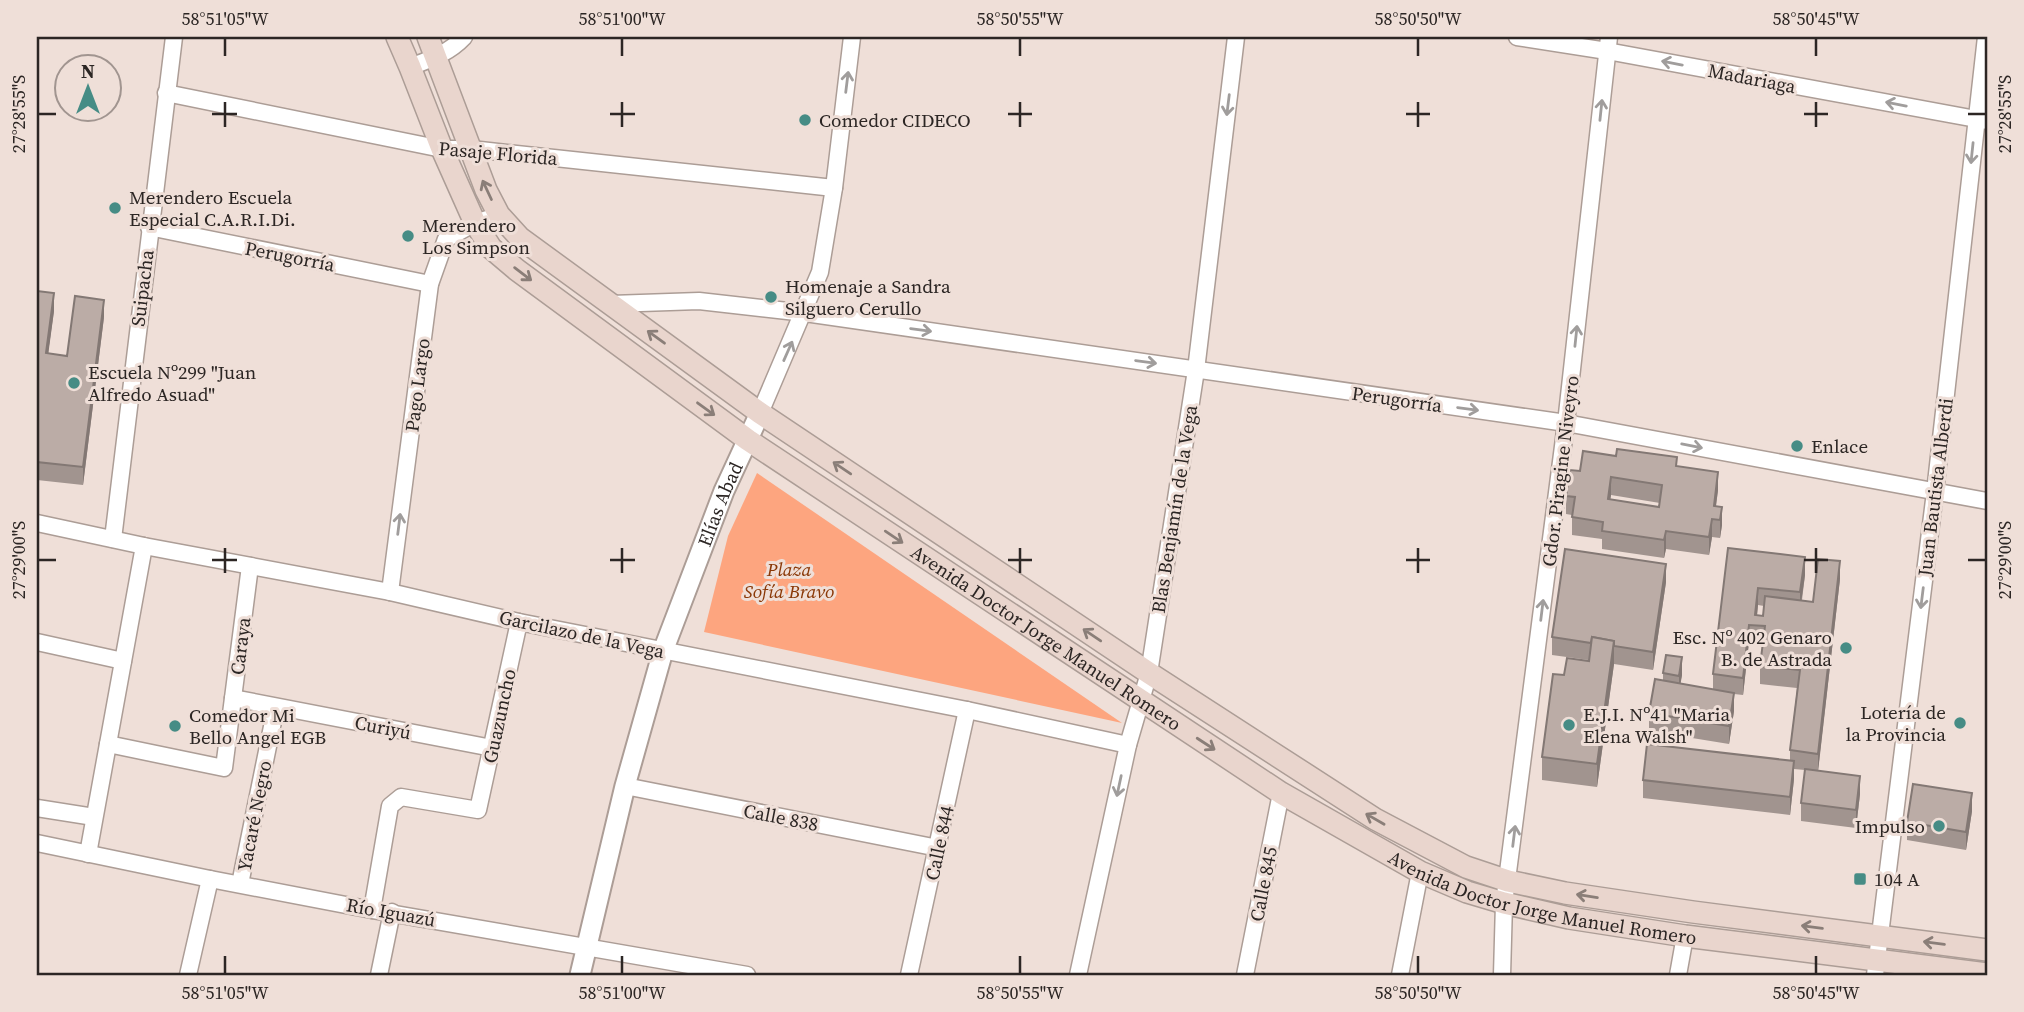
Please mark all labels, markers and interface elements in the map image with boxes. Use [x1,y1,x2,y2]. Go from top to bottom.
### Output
text: 58°51'05"W [182,6,269,31]
text: 58°51'00"W [579,6,666,31]
text: 58°50'55"W [977,6,1064,31]
text: 58°50'50"W [1375,6,1462,31]
text: 58°50'45"W [1773,6,1860,31]
north arrow [52,52,122,122]
one-way arrow [1661,55,1684,69]
street label: Madariaga [1706,57,1798,99]
text: N [81,58,95,84]
one-way arrow [840,72,853,94]
text: 27°28'55"S [6,75,31,153]
text: 27°28'55"S [1992,75,2017,153]
one-way arrow [1221,93,1234,115]
one-way arrow [1885,97,1908,111]
one-way arrow [1594,99,1607,122]
place label: Comedor CIDECO [819,107,971,133]
marker: Comedor CIDECO [797,112,813,128]
street label: Pasaje Florida [437,135,559,171]
one-way arrow [1966,141,1979,164]
one-way arrow [480,179,493,201]
place label: Merendero Escuela Especial C.A.R.I.Di. [129,184,296,232]
marker: Merendero Escuela Especial C.A.R.I.Di. [107,200,123,216]
place label: Merendero Los Simpson [422,212,530,260]
marker: Merendero Los Simpson [400,228,416,244]
street label: Perugorría [243,235,337,277]
street label: Suipacha [124,248,160,328]
one-way arrow [513,266,532,281]
place label: Homenaje a Sandra Silguero Cerullo [785,273,951,321]
marker: Homenaje a Sandra Silguero Cerullo [763,289,779,305]
one-way arrow [909,324,931,337]
one-way arrow [1569,325,1582,348]
one-way arrow [647,330,666,344]
street label: Pago Largo [398,337,436,433]
one-way arrow [782,340,795,362]
one-way arrow [1134,356,1157,369]
place label: Escuela Nº299 "Juan Alfredo Asuad" [88,359,256,407]
street label: Gdor. Piragine Niveyro [1535,374,1585,568]
marker: Escuela Nº299 "Juan Alfredo Asuad" [66,375,82,391]
street label: Perugorría [1350,380,1444,418]
street label: Juan Bautista Alberdi [1911,396,1959,579]
one-way arrow [696,402,715,416]
one-way arrow [1456,402,1479,415]
street label: Blas Benjamín de la Vega [1145,403,1203,615]
place label: Enlace [1811,433,1868,459]
marker: Enlace [1789,438,1805,454]
one-way arrow [1680,440,1703,454]
street label: Elías Abad [691,457,749,550]
one-way arrow [833,461,852,475]
one-way arrow [392,513,405,536]
text: 27°29'00"S [6,521,31,599]
text: 27°29'00"S [1992,521,2017,599]
one-way arrow [884,530,903,544]
street label: Avenida Doctor Jorge Manuel Romero [906,538,1187,737]
park label: Plaza Sofía Bravo [744,556,834,604]
one-way arrow [1916,587,1929,609]
one-way arrow [1536,599,1549,622]
street label: Garcilazo de la Vega [497,604,667,664]
street label: Caraya [224,615,256,676]
place label: Esc. Nº 402 Genaro B. de Astrada [1672,624,1832,672]
one-way arrow [1083,628,1103,642]
marker: Esc. Nº 402 Genaro B. de Astrada [1838,640,1854,656]
street label: Guazuncho [476,666,522,766]
place label: Lotería de la Provincia [1846,699,1946,747]
place label: E.J.I. Nº41 "Maria Elena Walsh" [1583,701,1731,749]
place label: Comedor Mi Bello Angel EGB [189,702,326,750]
street label: Curiyú [352,709,414,745]
marker: Lotería de la Provincia [1952,715,1968,731]
marker: E.J.I. Nº41 "Maria Elena Walsh" [1561,717,1577,733]
marker: Comedor Mi Bello Angel EGB [167,718,183,734]
one-way arrow [1196,737,1215,751]
street label: Yacaré Negro [231,758,277,874]
one-way arrow [1111,774,1125,797]
street label: Calle 838 [741,797,821,837]
street label: Calle 844 [918,803,960,883]
one-way arrow [1366,812,1386,826]
place label: Impulso [1855,813,1925,839]
marker: Impulso [1931,818,1947,834]
one-way arrow [1507,825,1520,848]
street label: Calle 845 [1243,844,1283,924]
street label: Avenida Doctor Jorge Manuel Romero [1384,844,1698,950]
place label: 104 A [1874,866,1920,892]
marker: 104 A [1852,871,1868,887]
one-way arrow [1576,889,1599,902]
street label: Río Iguazú [344,891,438,933]
one-way arrow [1801,921,1824,934]
one-way arrow [1923,937,1945,950]
text: 58°51'05"W [182,980,269,1005]
text: 58°51'00"W [579,980,666,1005]
text: 58°50'55"W [977,980,1064,1005]
text: 58°50'50"W [1375,980,1462,1005]
text: 58°50'45"W [1773,980,1860,1005]

